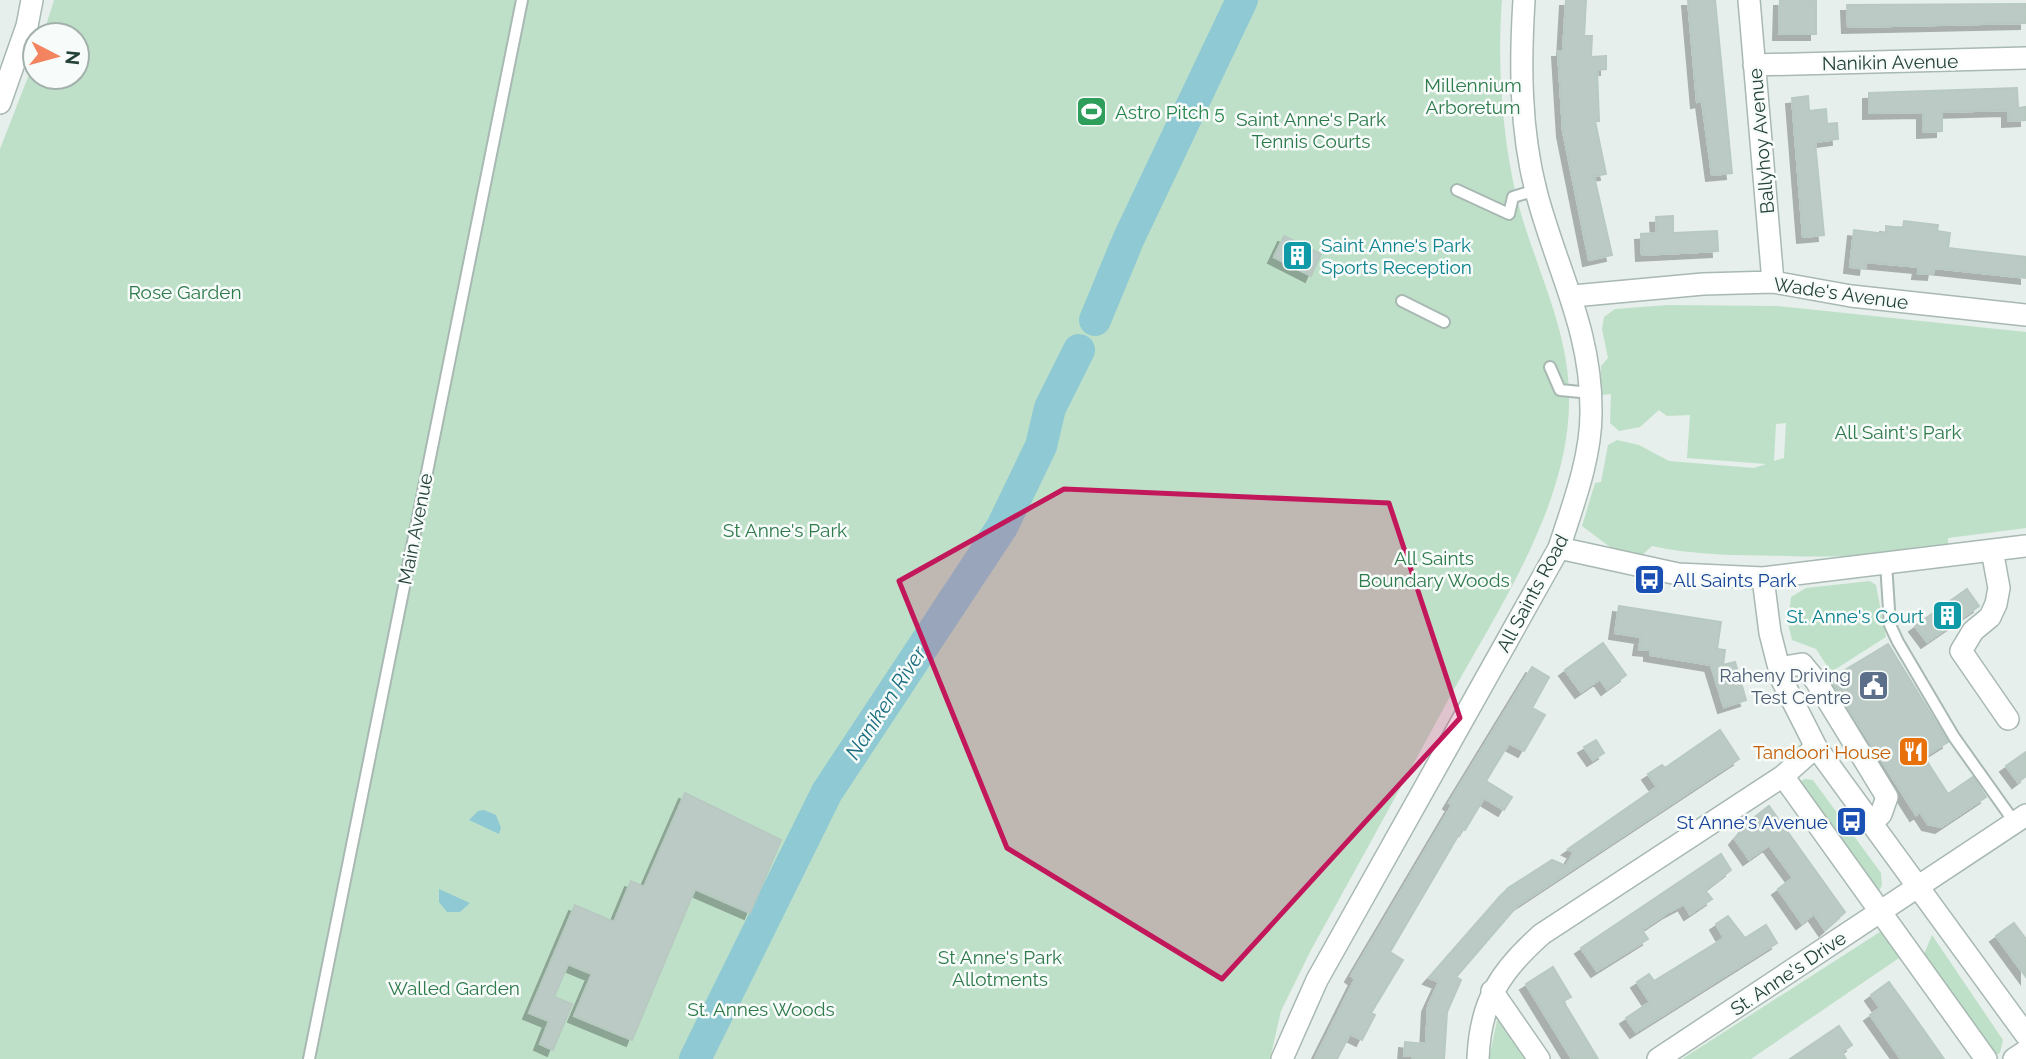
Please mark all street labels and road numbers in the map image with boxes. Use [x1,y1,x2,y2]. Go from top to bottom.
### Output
street label: Nanikin Avenue [1822,50,1958,74]
street label: Ballyhoy Avenue [1744,67,1778,215]
street label: Wade's Avenue [1772,273,1910,313]
street label: Main Avenue [393,471,437,587]
street label: All Saints Road [1492,530,1572,656]
street label: St. Anne's Drive [1726,926,1850,1020]

